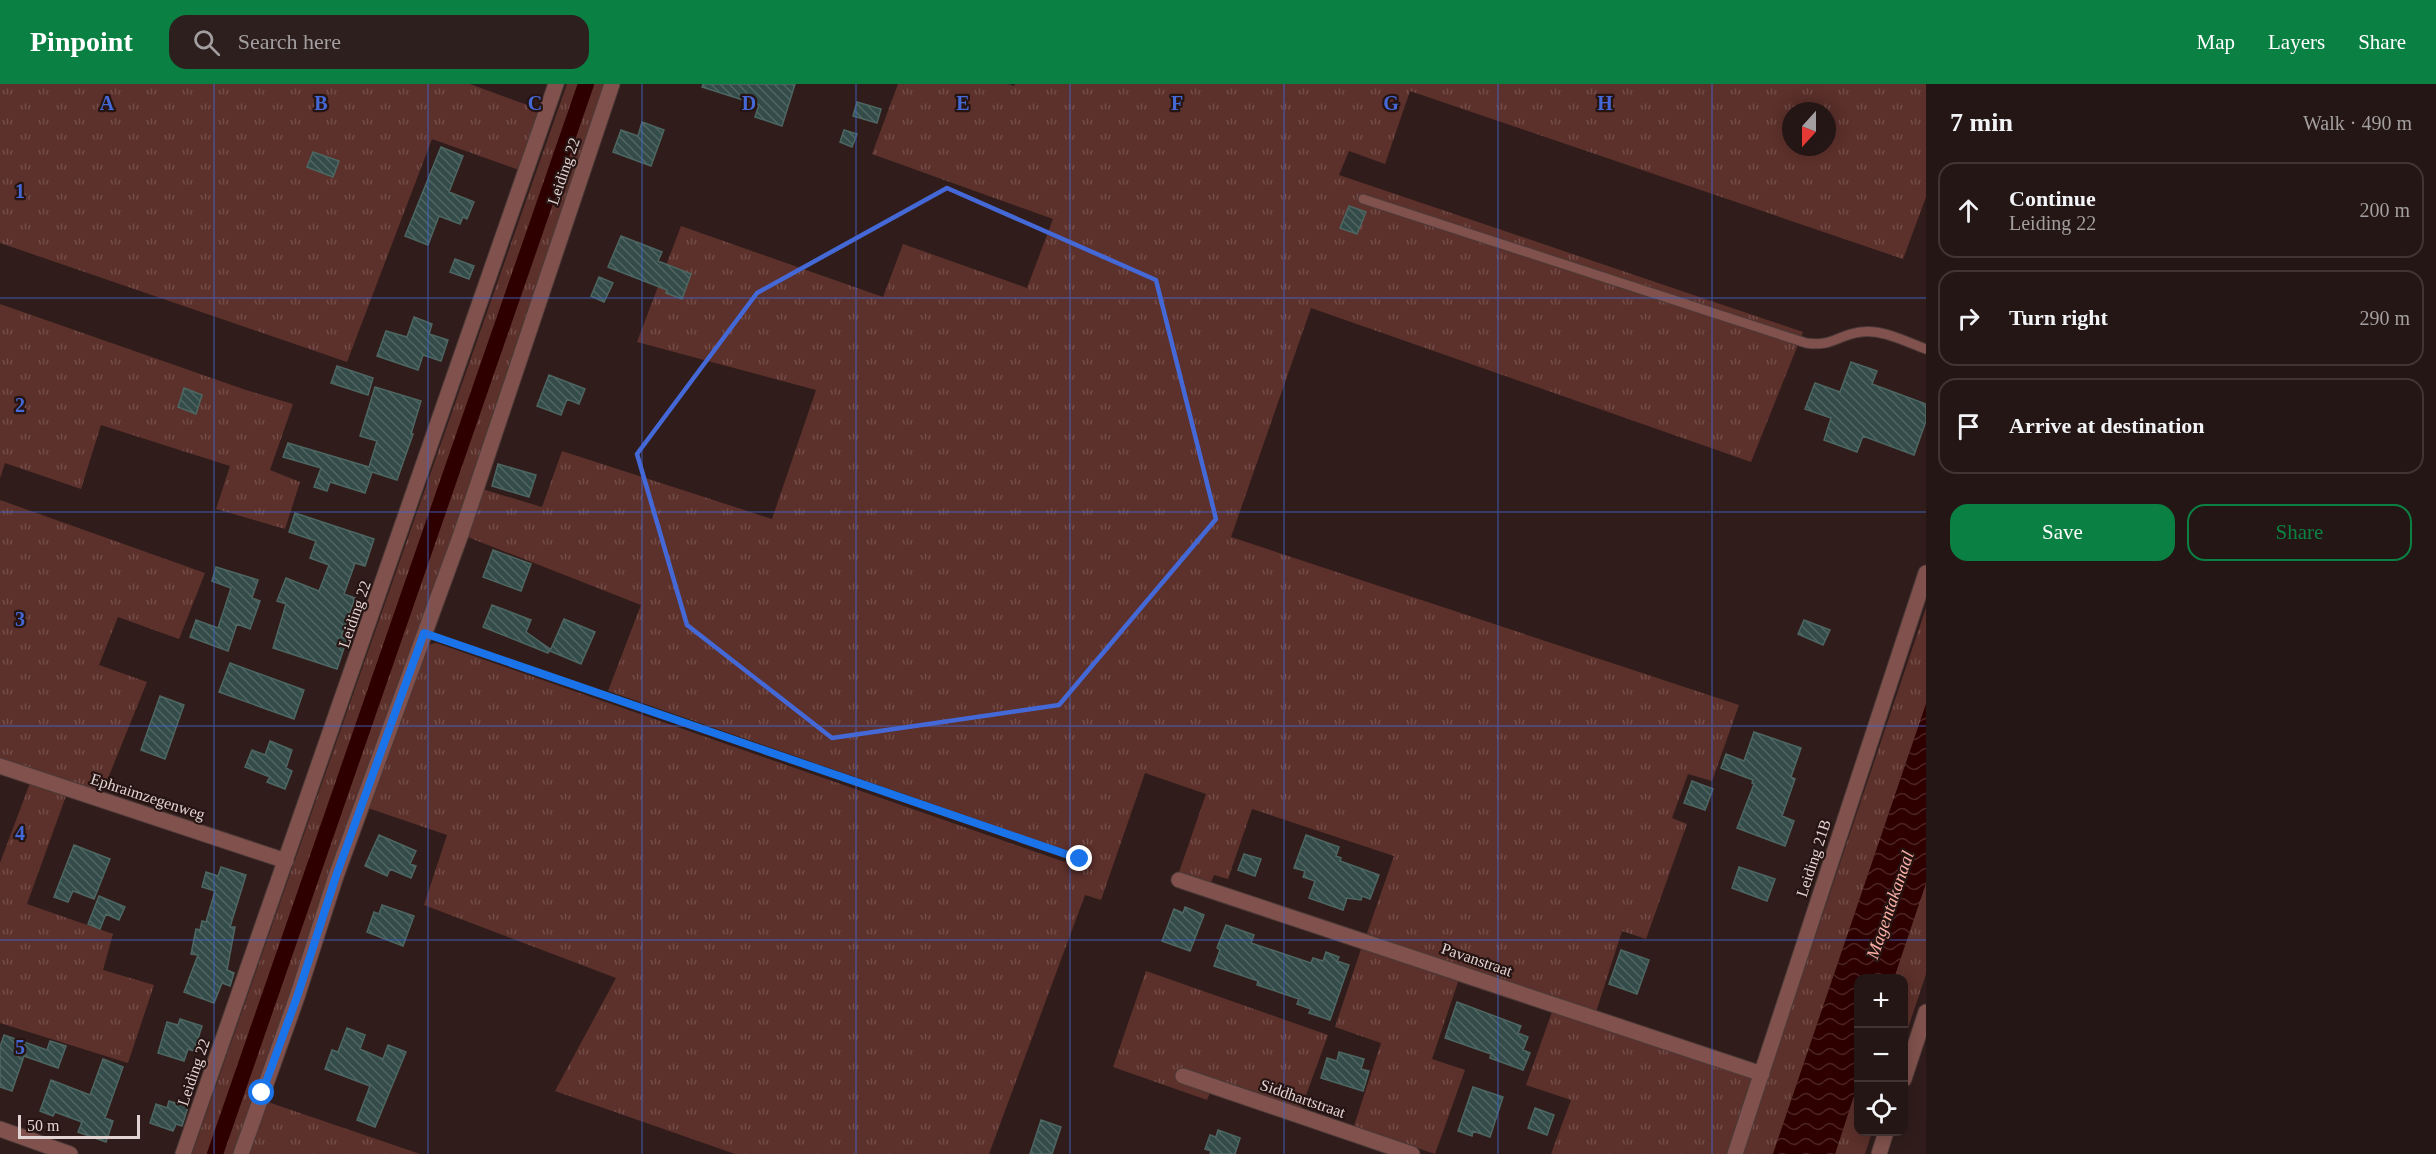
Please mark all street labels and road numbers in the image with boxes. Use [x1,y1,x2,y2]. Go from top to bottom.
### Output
street label: Leiding 22 [544,135,584,207]
street label: Leiding 22 [335,578,375,650]
street label: Ephraimzegenweg [88,770,207,824]
street label: Leiding 21B [1793,817,1835,899]
street label: Pavanstraat [1439,939,1515,980]
street label: Leiding 22 [174,1036,214,1108]
street label: Siddhartstraat [1258,1076,1348,1121]

